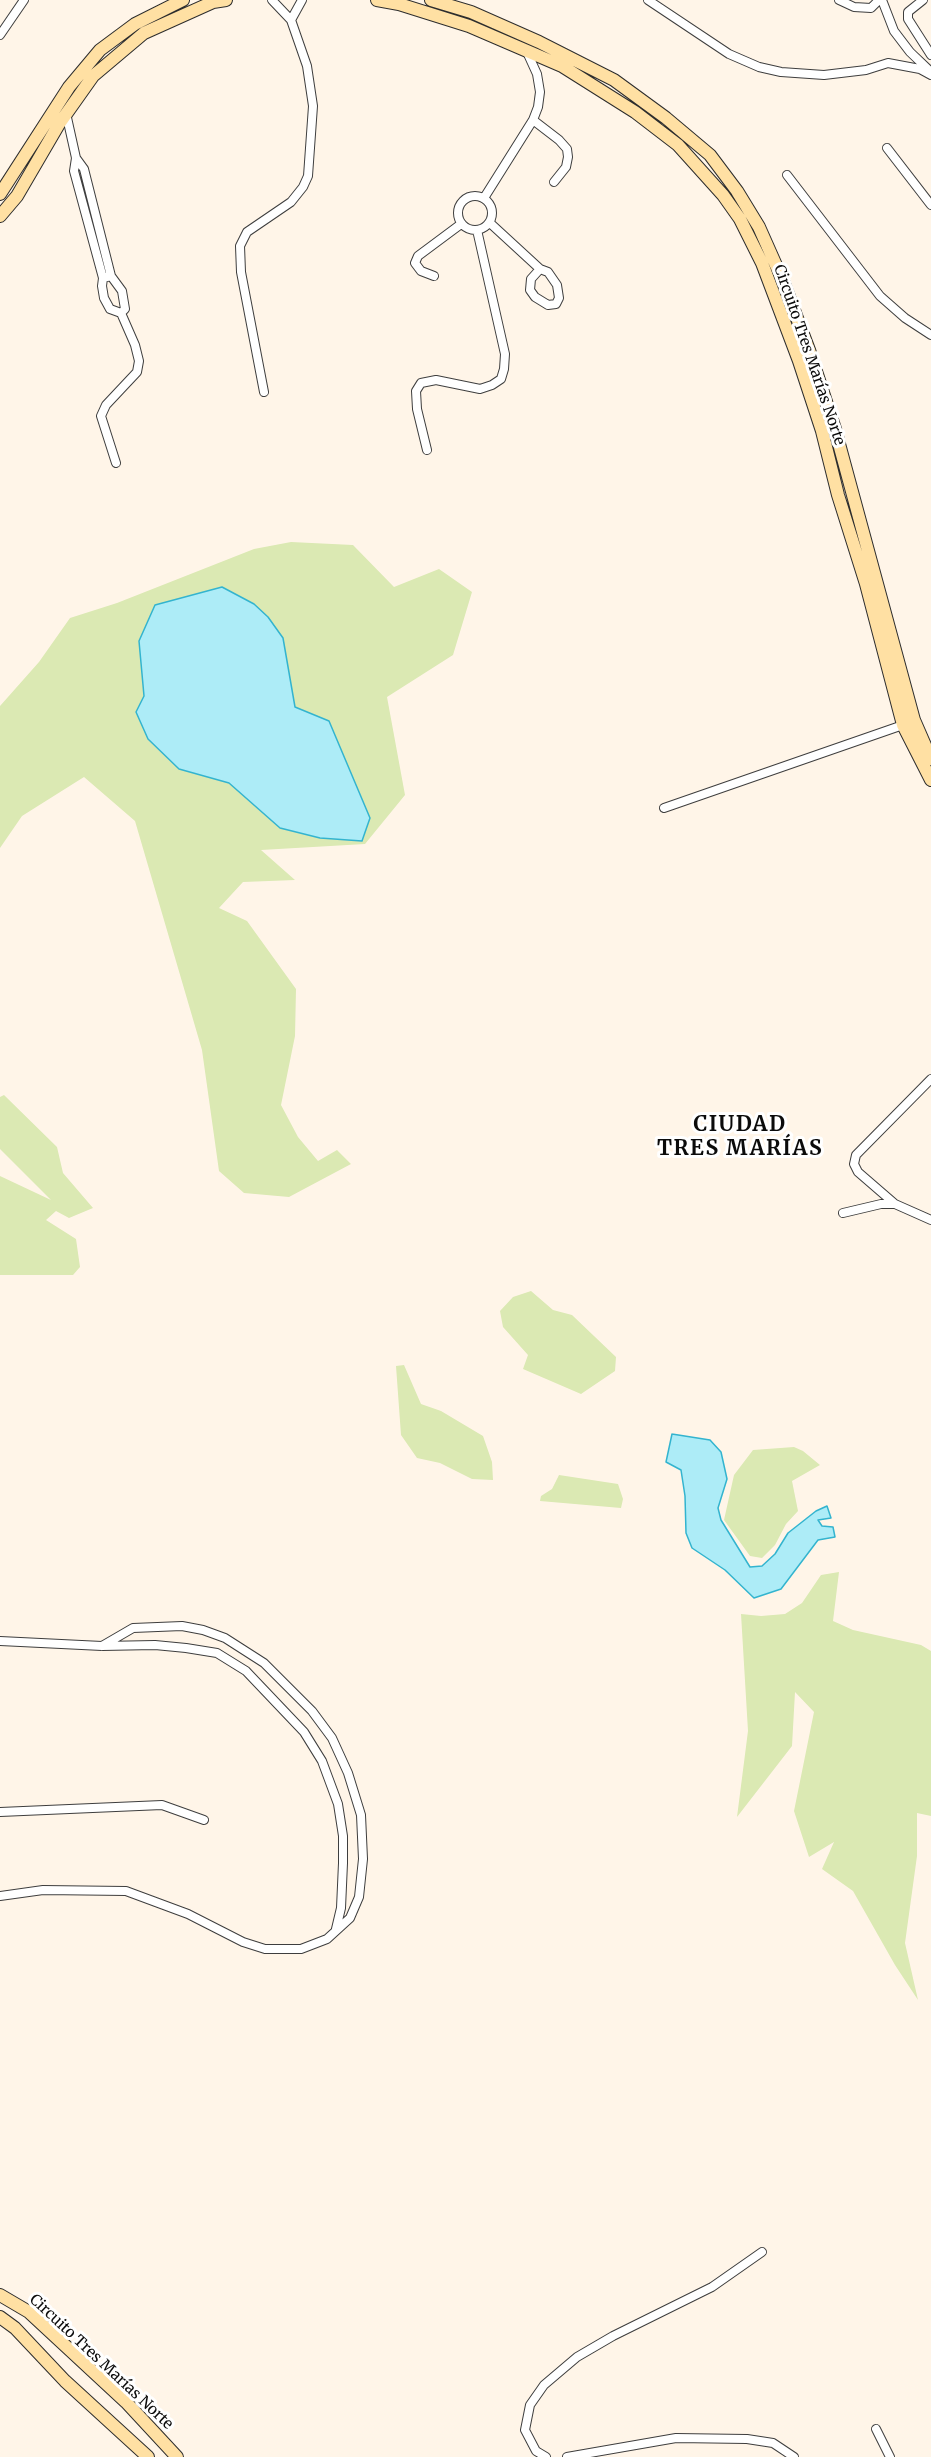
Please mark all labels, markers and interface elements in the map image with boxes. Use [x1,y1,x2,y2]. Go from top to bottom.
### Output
street label: Circuito Tres Marías Norte [770,262,848,448]
district label: CIUDAD TRES MARÍAS [657,1112,823,1162]
street label: Circuito Tres Marías Norte [25,2291,177,2433]

